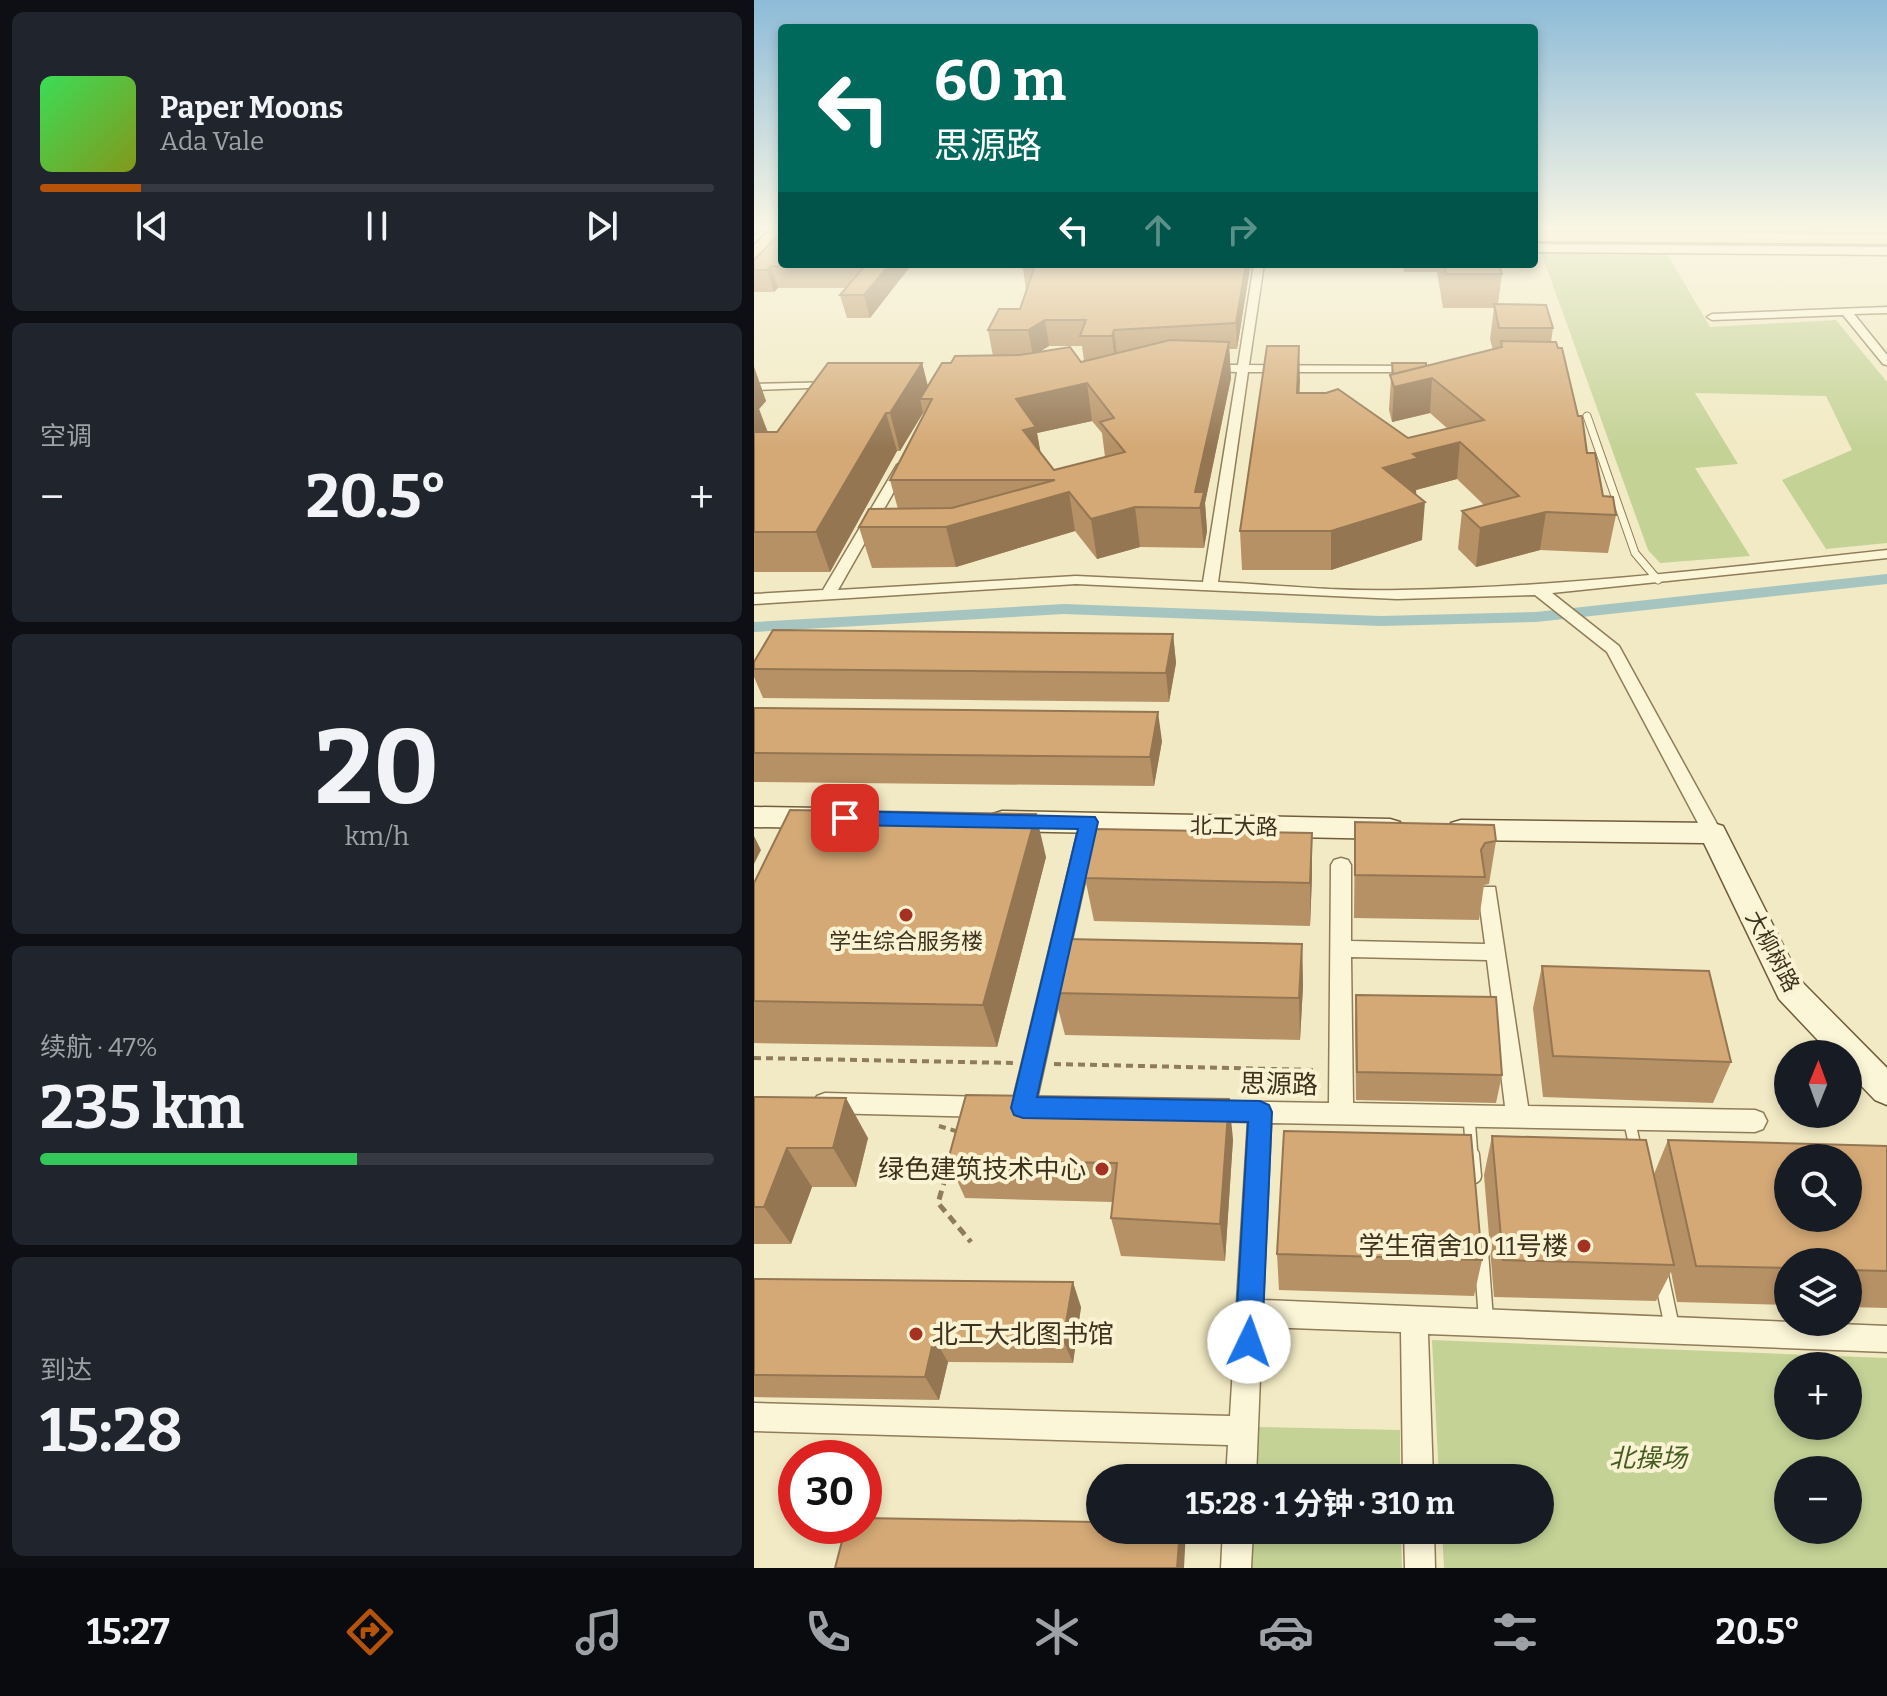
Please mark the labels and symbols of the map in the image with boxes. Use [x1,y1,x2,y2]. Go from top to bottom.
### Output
pin [811,784,879,852]
street label: 北工大路 [1190,812,1278,841]
marker: 学生综合服务楼 [897,906,915,924]
street label: 大柳树路 [1740,906,1805,996]
place label: 学生综合服务楼 [829,928,983,955]
north arrow [1774,1040,1862,1128]
street label: 思源路 [1240,1068,1318,1101]
place label: 绿色建筑技术中心 [878,1154,1086,1185]
marker: 绿色建筑技术中心 [1093,1160,1111,1178]
place label: 学生宿舍10 11号楼 [1358,1231,1568,1262]
marker: 学生宿舍10 11号楼 [1575,1237,1593,1255]
position arrow [1207,1300,1291,1384]
place label: 北工大北图书馆 [932,1319,1114,1350]
marker: 北工大北图书馆 [907,1325,925,1343]
speed limit sign: 30 [778,1440,882,1544]
park label: 北操场 [1609,1443,1689,1474]

